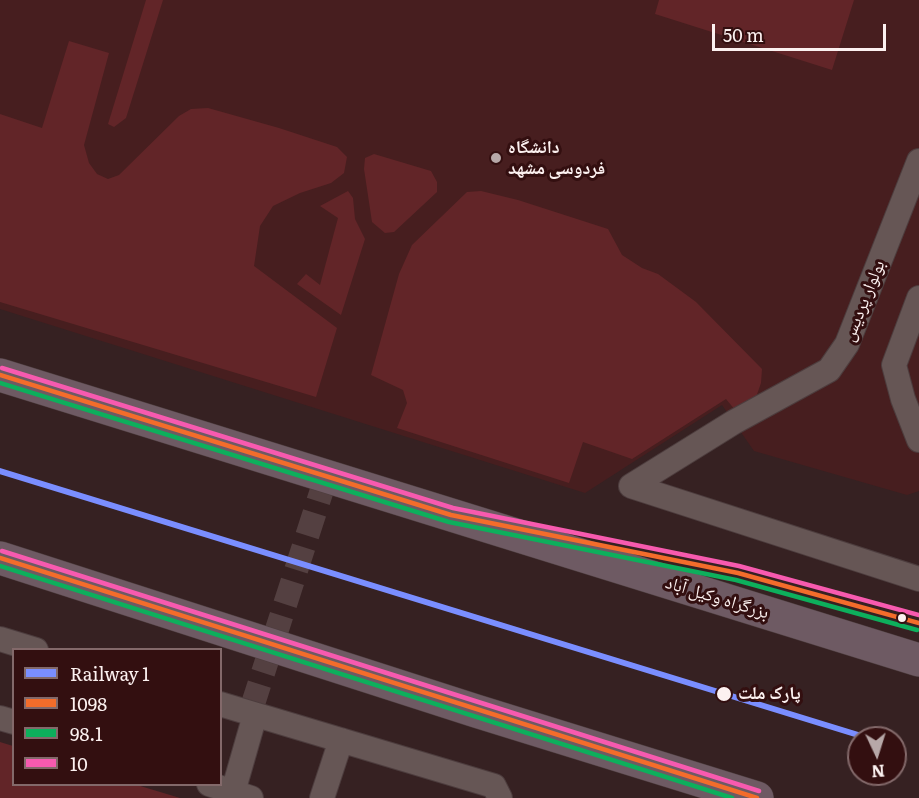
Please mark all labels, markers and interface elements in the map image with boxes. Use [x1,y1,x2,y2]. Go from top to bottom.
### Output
scale bar [715,12,889,50]
text: 50 m [723,21,764,48]
place label: دانشگاه فردوسی مشهد [508,137,605,180]
marker: دانشگاه فردوسی مشهد [489,151,503,165]
street label: بولوار پردیس [838,257,890,345]
street label: بزرگراه وکیل آباد [663,572,771,624]
unlabelled marker [896,612,908,624]
legend [12,648,222,786]
text: Railway 1 [70,660,150,687]
place label: پارک ملت [738,683,801,705]
marker: پارک ملت [715,685,733,703]
text: 1098 [70,690,107,717]
text: 98.1 [70,720,103,747]
north arrow [847,726,907,786]
text: 10 [70,750,88,777]
text: N [871,760,886,784]

